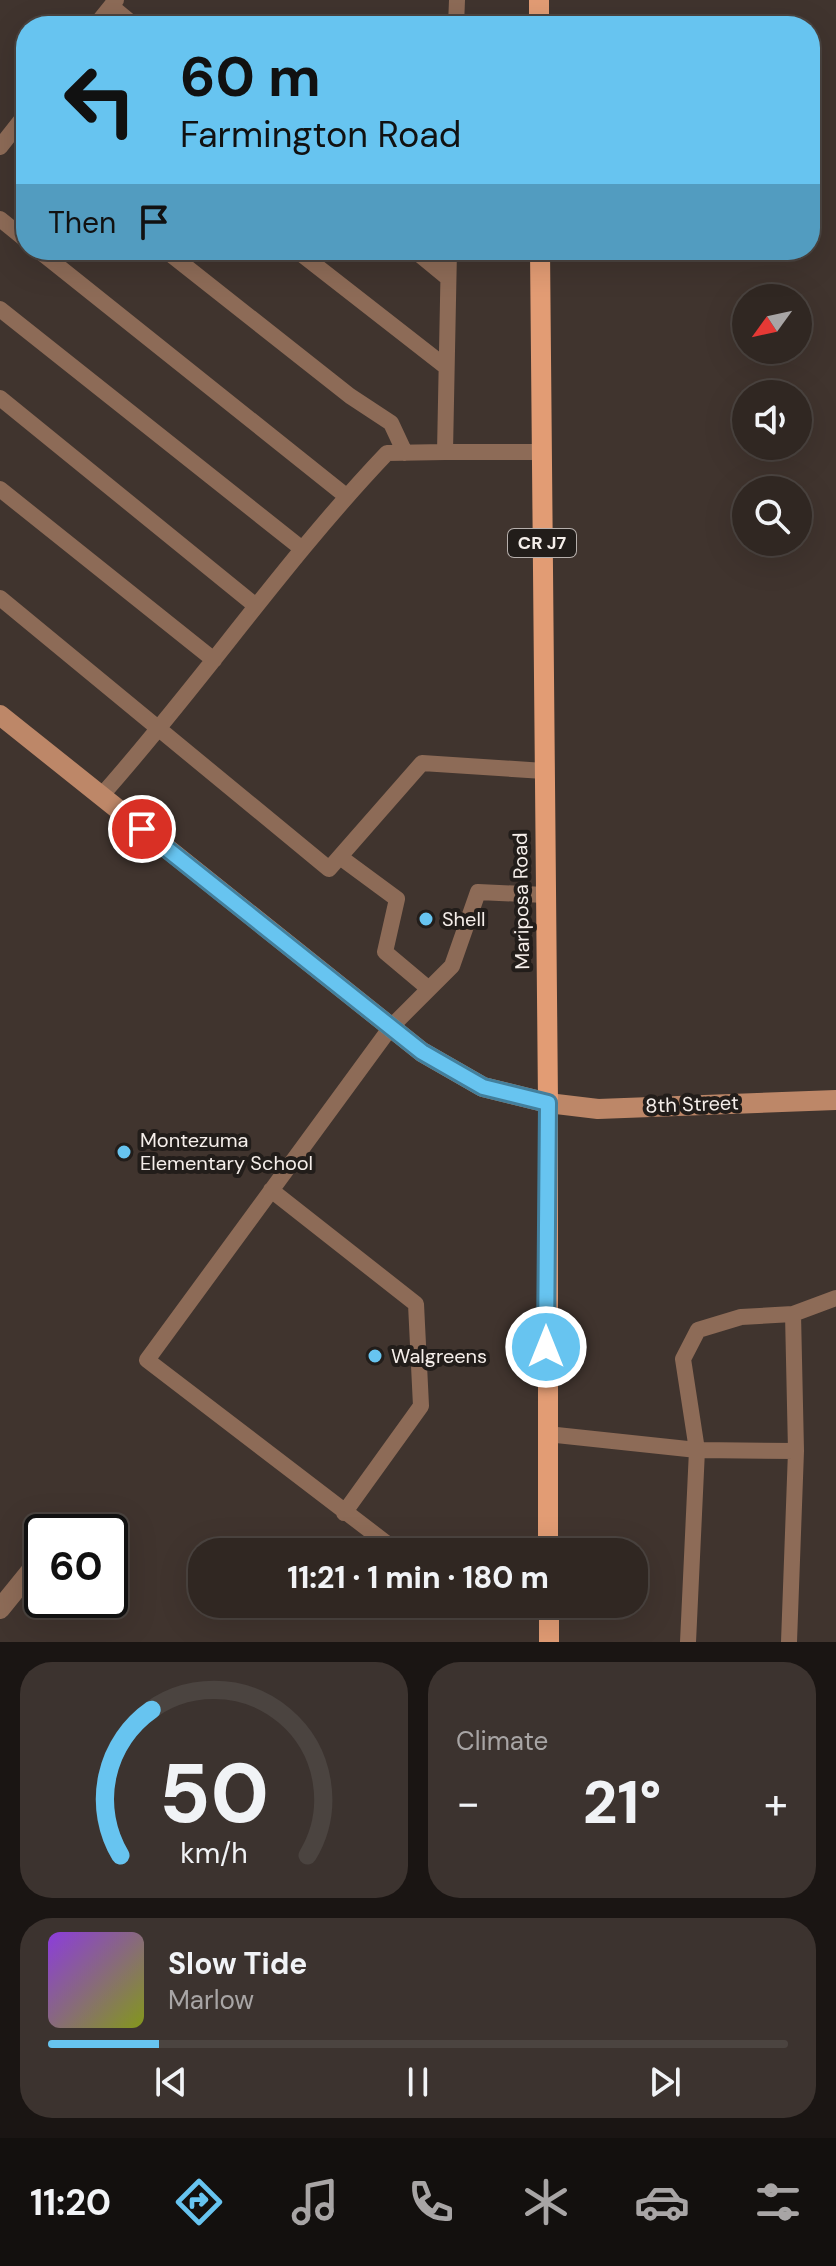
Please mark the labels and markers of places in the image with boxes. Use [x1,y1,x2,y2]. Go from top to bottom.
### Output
pin [108,795,176,863]
place label: Shell [442,906,485,932]
marker: Shell [417,910,435,928]
place label: Montezuma Elementary School [140,1127,313,1176]
marker: Montezuma Elementary School [115,1143,133,1161]
place label: Walgreens [391,1343,487,1369]
marker: Walgreens [366,1347,384,1365]

